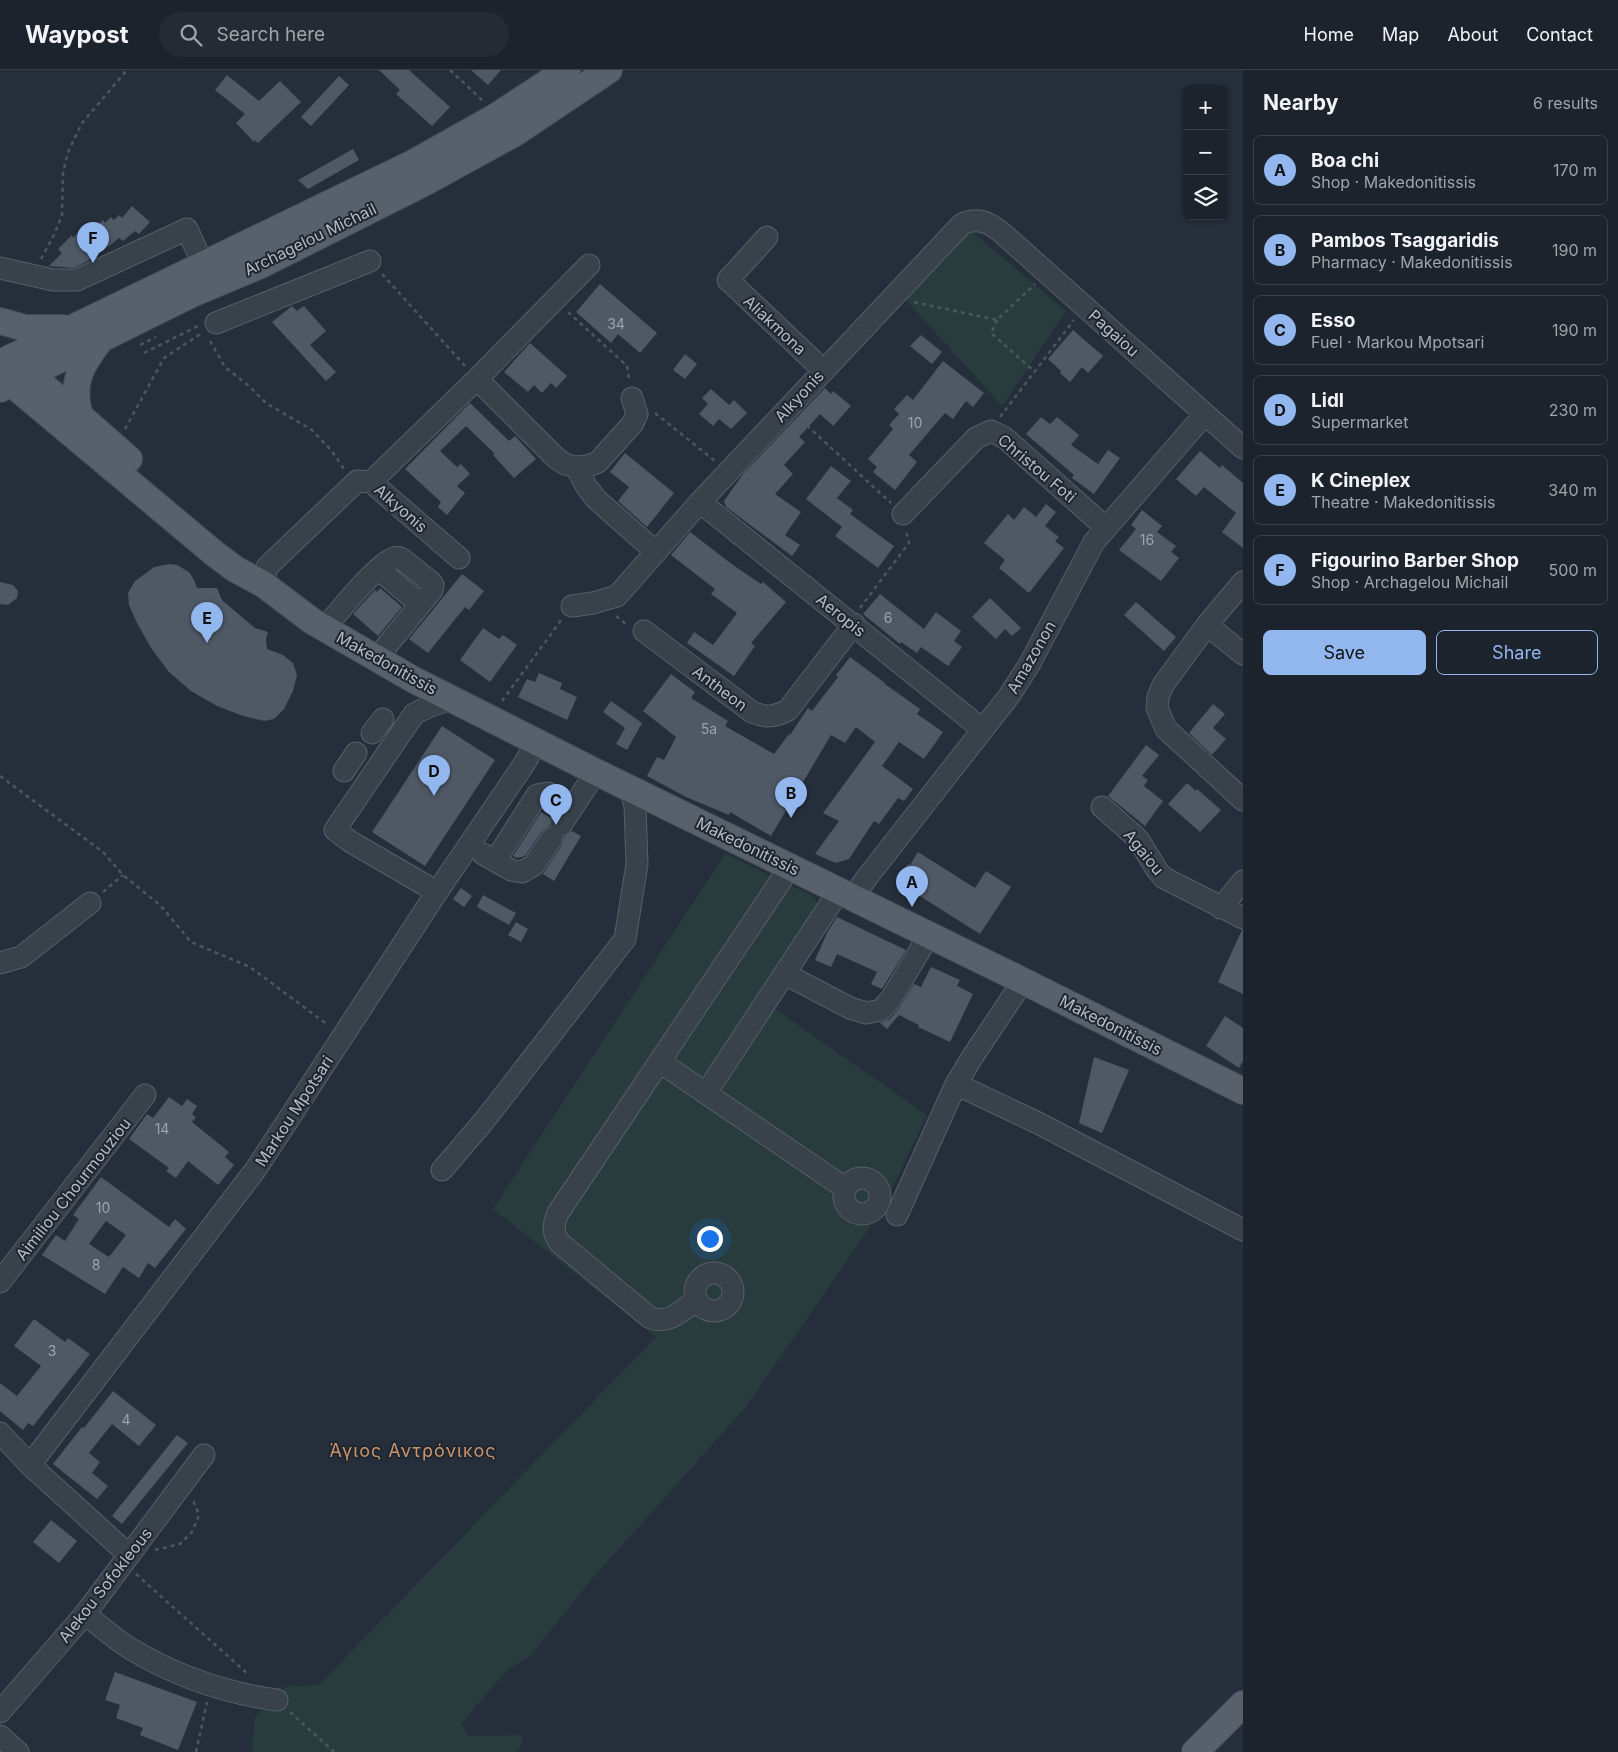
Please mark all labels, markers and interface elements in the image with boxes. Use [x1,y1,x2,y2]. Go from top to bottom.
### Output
search box [159,12,509,57]
text: Waypost [25,20,129,49]
icon: search [177,21,205,49]
text: Search here [217,23,325,46]
text: Home [1304,24,1354,45]
text: Map [1382,24,1419,45]
text: About [1447,24,1498,45]
text: Contact [1526,24,1593,45]
map controls [1183,85,1228,220]
button: + [1183,85,1228,130]
text: Nearby [1263,90,1338,115]
text: 6 results [1533,93,1598,113]
button: − [1183,130,1228,175]
text: Boa chi [1311,149,1379,172]
text: A [1274,160,1286,180]
text: 170 m [1553,160,1597,180]
text: Shop · Makedonitissis [1311,172,1476,192]
button: layers [1183,175,1228,220]
street label: Archagelou Michail [241,198,379,280]
pin: F [77,222,109,263]
text: Pambos Tsaggaridis [1311,229,1499,252]
text: B [1275,240,1285,260]
text: 190 m [1552,240,1597,260]
text: Pharmacy · Makedonitissis [1311,252,1513,272]
street label: Aliakmona [739,291,811,359]
street label: Pagaiou [1085,305,1143,361]
text: Esso [1311,309,1355,332]
house number: 34 [607,315,625,332]
text: C [1274,320,1286,340]
text: 190 m [1552,320,1597,340]
text: Fuel · Markou Mpotsari [1311,332,1484,352]
street label: Alkyonis [770,366,828,426]
text: Lidl [1311,389,1344,412]
text: D [1274,400,1286,420]
text: 230 m [1549,400,1597,420]
text: Supermarket [1311,412,1408,432]
house number: 10 [908,414,922,431]
street label: Christou Foti [994,430,1080,506]
text: K Cineplex [1311,469,1411,492]
street label: Alkyonis [370,480,432,536]
text: E [1275,480,1285,500]
text: 340 m [1548,480,1597,500]
text: Theatre · Makedonitissis [1311,492,1495,512]
house number: 16 [1140,531,1154,548]
text: Figourino Barber Shop [1311,549,1519,572]
text: F [1275,560,1285,580]
text: 500 m [1549,560,1597,580]
text: Shop · Archagelou Michail [1311,572,1508,592]
street label: Aeropis [812,589,870,641]
pin: E [191,602,223,643]
house number: 6 [884,609,892,626]
street label: Amazonon [1002,617,1060,697]
street label: Makedonitissis [333,627,441,699]
button: Save [1263,630,1426,675]
button: Share [1436,630,1598,675]
street label: Antheon [689,661,751,715]
house number: 5a [701,720,717,737]
pin: D [418,755,450,796]
pin: B [775,777,807,818]
pin: C [540,784,572,825]
street label: Makedonitissis [693,812,803,880]
street label: Agaiou [1120,825,1168,879]
pin: A [896,866,928,907]
street label: Makedonitissis [1056,991,1166,1059]
street label: Markou Mpotsari [251,1052,337,1170]
street label: Aimiliou Chourmouziou [11,1114,135,1264]
house number: 14 [155,1120,169,1137]
house number: 10 [96,1199,110,1216]
your location [697,1226,723,1252]
house number: 8 [92,1256,100,1273]
house number: 3 [48,1342,56,1359]
house number: 4 [121,1411,131,1428]
district label: Άγιος Αντρόνικος [330,1440,496,1461]
street label: Alekou Sofokleous [54,1523,156,1647]

